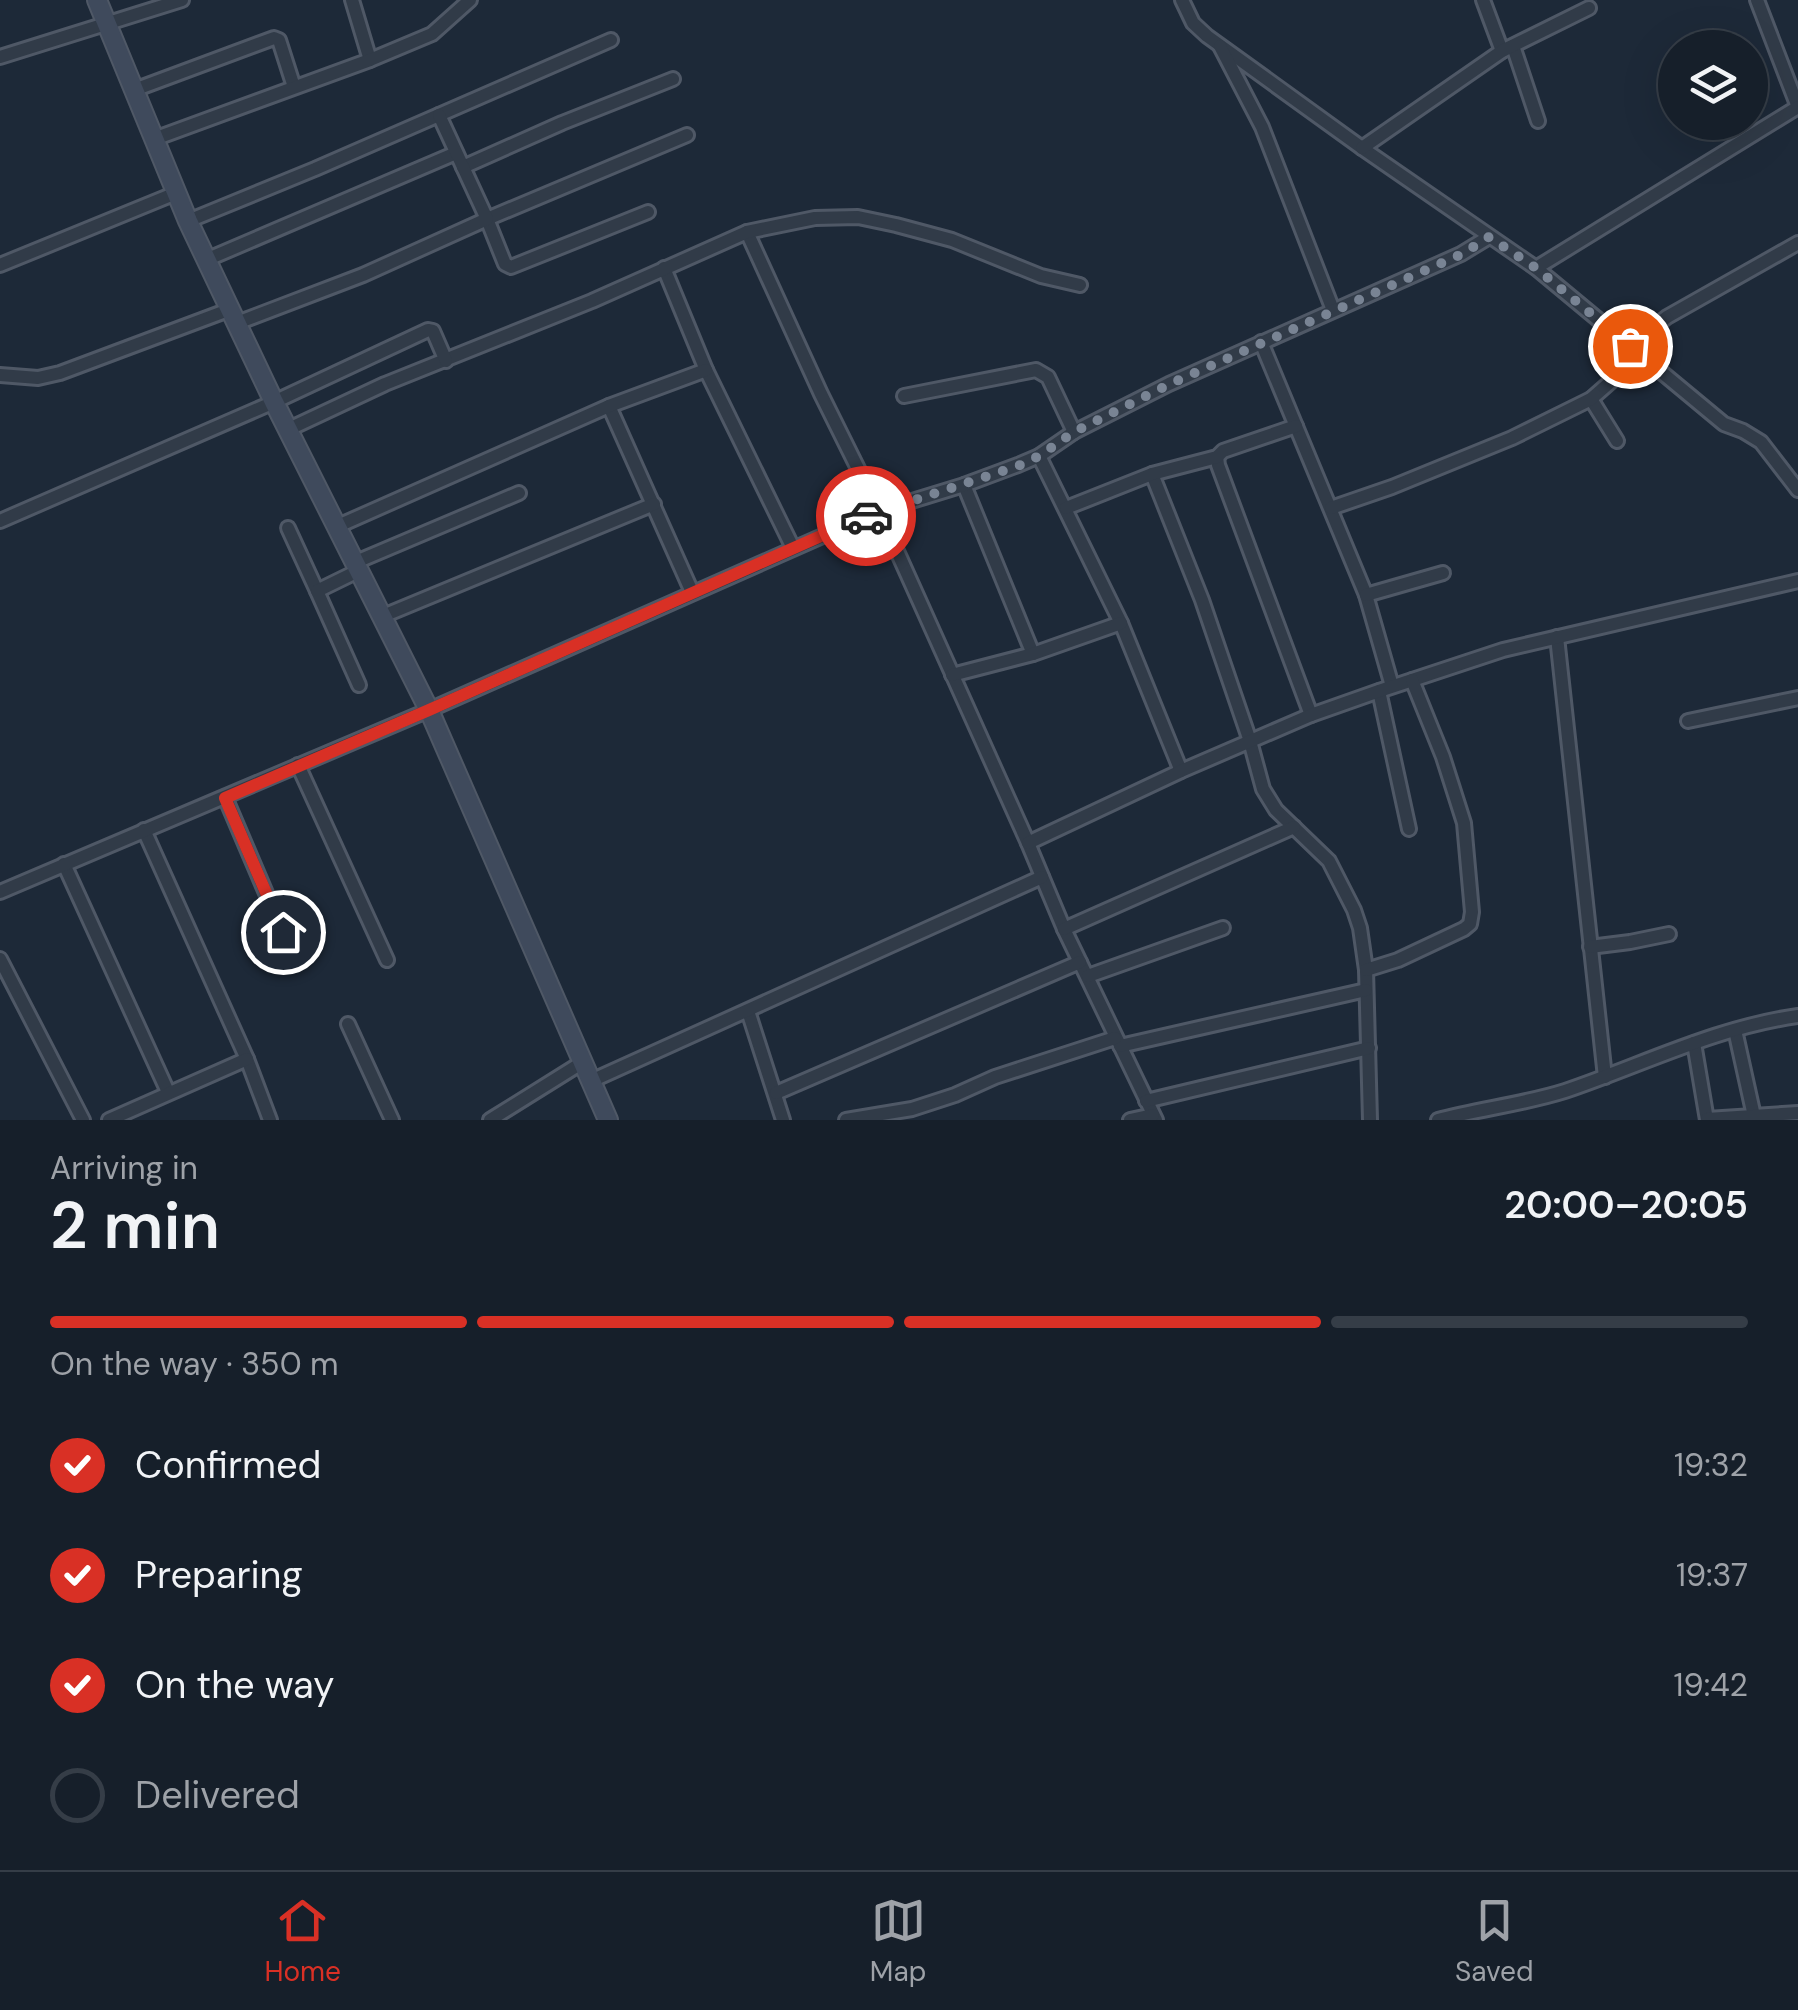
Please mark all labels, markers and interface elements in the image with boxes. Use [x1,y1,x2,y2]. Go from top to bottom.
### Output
map controls [1658,30,1768,140]
button: layers [1658,30,1768,140]
pin [1588,304,1673,389]
icon: bag [1603,319,1658,374]
courier [816,466,916,566]
icon: car [839,489,894,544]
pin [241,890,326,975]
icon: home [256,905,311,960]
text: Arriving in [50,1147,198,1189]
text: 20:00–20:05 [1504,1180,1748,1230]
text: 2 min [50,1184,220,1268]
text: On the way · 350 m [50,1343,339,1385]
icon: check [50,1438,105,1493]
text: Confirmed [135,1440,321,1490]
text: 19:32 [1674,1444,1748,1486]
icon: check [50,1548,105,1603]
text: Preparing [135,1550,303,1600]
text: 19:37 [1676,1554,1748,1596]
icon: check [50,1658,105,1713]
text: On the way [135,1660,334,1710]
text: 19:42 [1674,1664,1748,1706]
text: Delivered [135,1770,300,1820]
tab: Home [264,1893,341,1990]
tab: Map [870,1893,926,1990]
tab: Saved [1455,1893,1534,1990]

